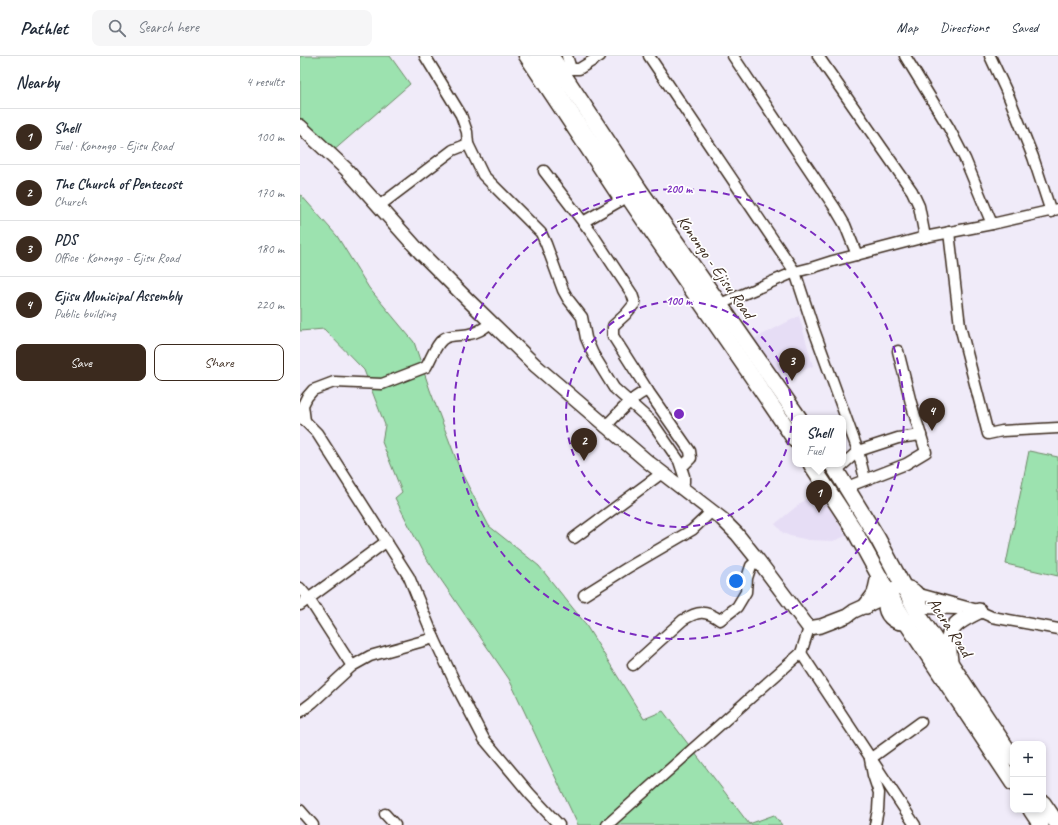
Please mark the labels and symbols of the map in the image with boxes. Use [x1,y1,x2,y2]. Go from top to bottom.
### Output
text: 200 m [666,181,693,197]
street label: Konongo - Ejisu Road [673,211,761,325]
text: 100 m [666,293,693,309]
pin: 3 [779,348,805,381]
pin: 4 [919,398,945,431]
centre of rings [672,407,686,421]
pin: 2 [571,428,597,461]
pin: 1 [806,480,832,513]
your location [726,571,746,591]
street label: Accra Road [923,593,978,663]

